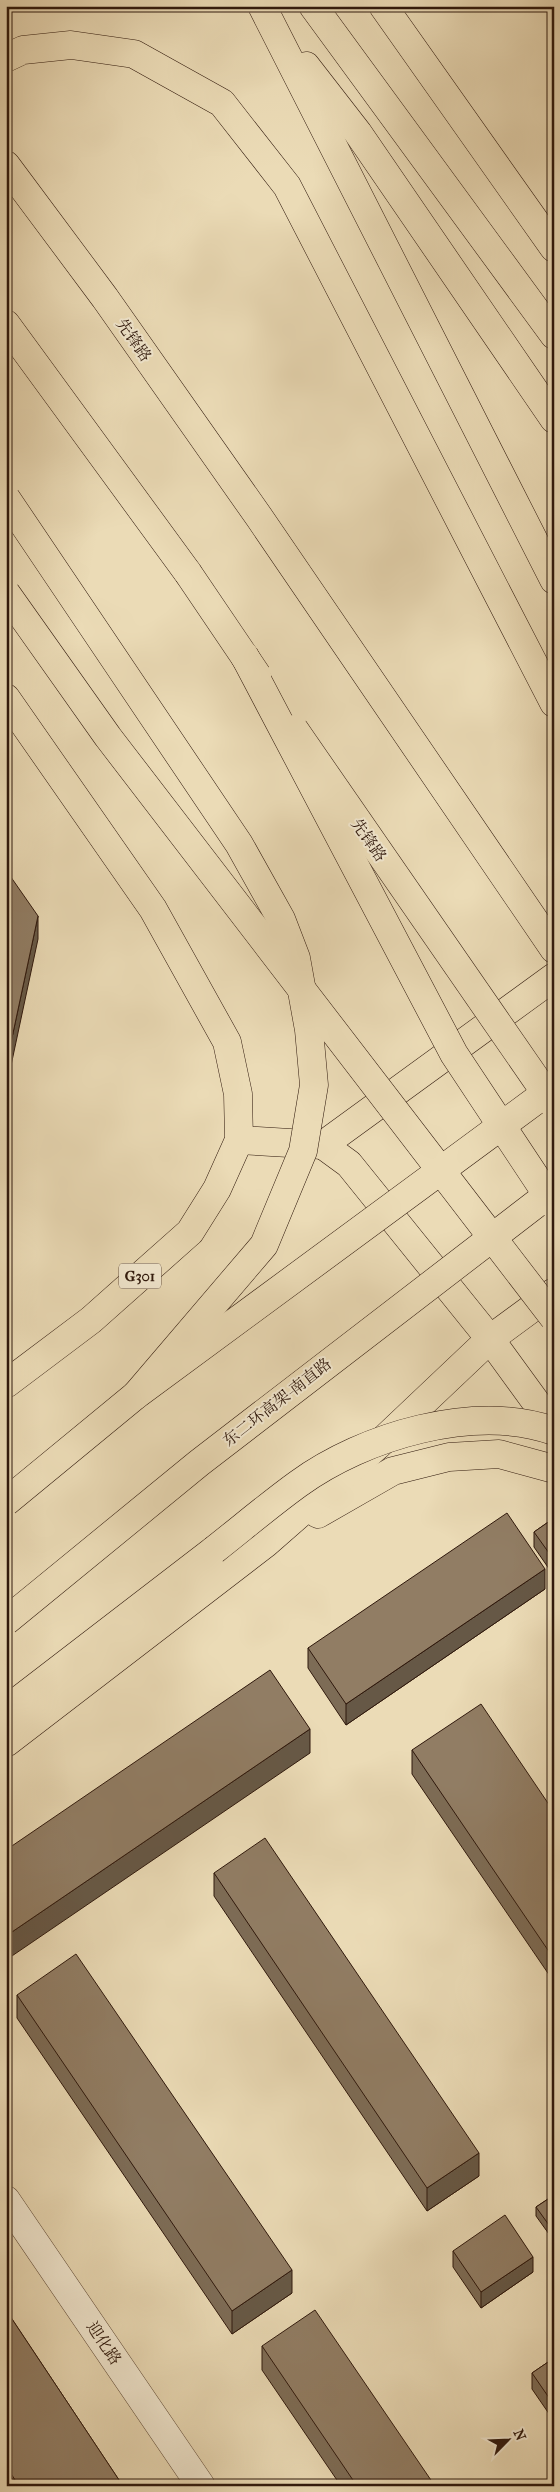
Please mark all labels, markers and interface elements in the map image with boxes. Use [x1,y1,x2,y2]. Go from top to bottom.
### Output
street label: 先锋路 [112,315,156,365]
street label: 先锋路 [347,815,391,865]
road number: G301 [119,1264,161,1288]
street label: 东二环高架-南直路 [219,1354,335,1450]
street label: 迎化路 [83,2318,125,2368]
north arrow [482,2414,532,2464]
text: N [509,2427,529,2444]

